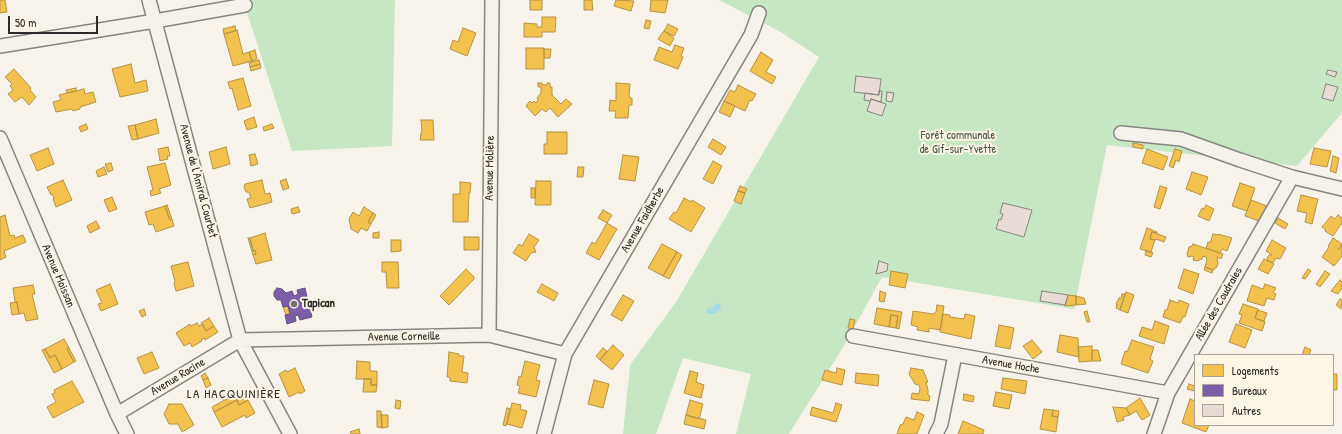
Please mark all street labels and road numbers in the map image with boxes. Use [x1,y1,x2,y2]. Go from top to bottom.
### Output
street label: Avenue de l'Amiral Courbet [176,123,220,239]
street label: Avenue Molière [482,135,498,201]
street label: Avenue Faidherbe [618,184,668,256]
street label: Avenue Moissan [38,242,78,310]
street label: Allée des Coudraies [1192,265,1246,343]
street label: Avenue Corneille [368,329,440,345]
street label: Avenue Hoche [981,353,1041,377]
street label: Avenue Racine [148,355,208,399]

